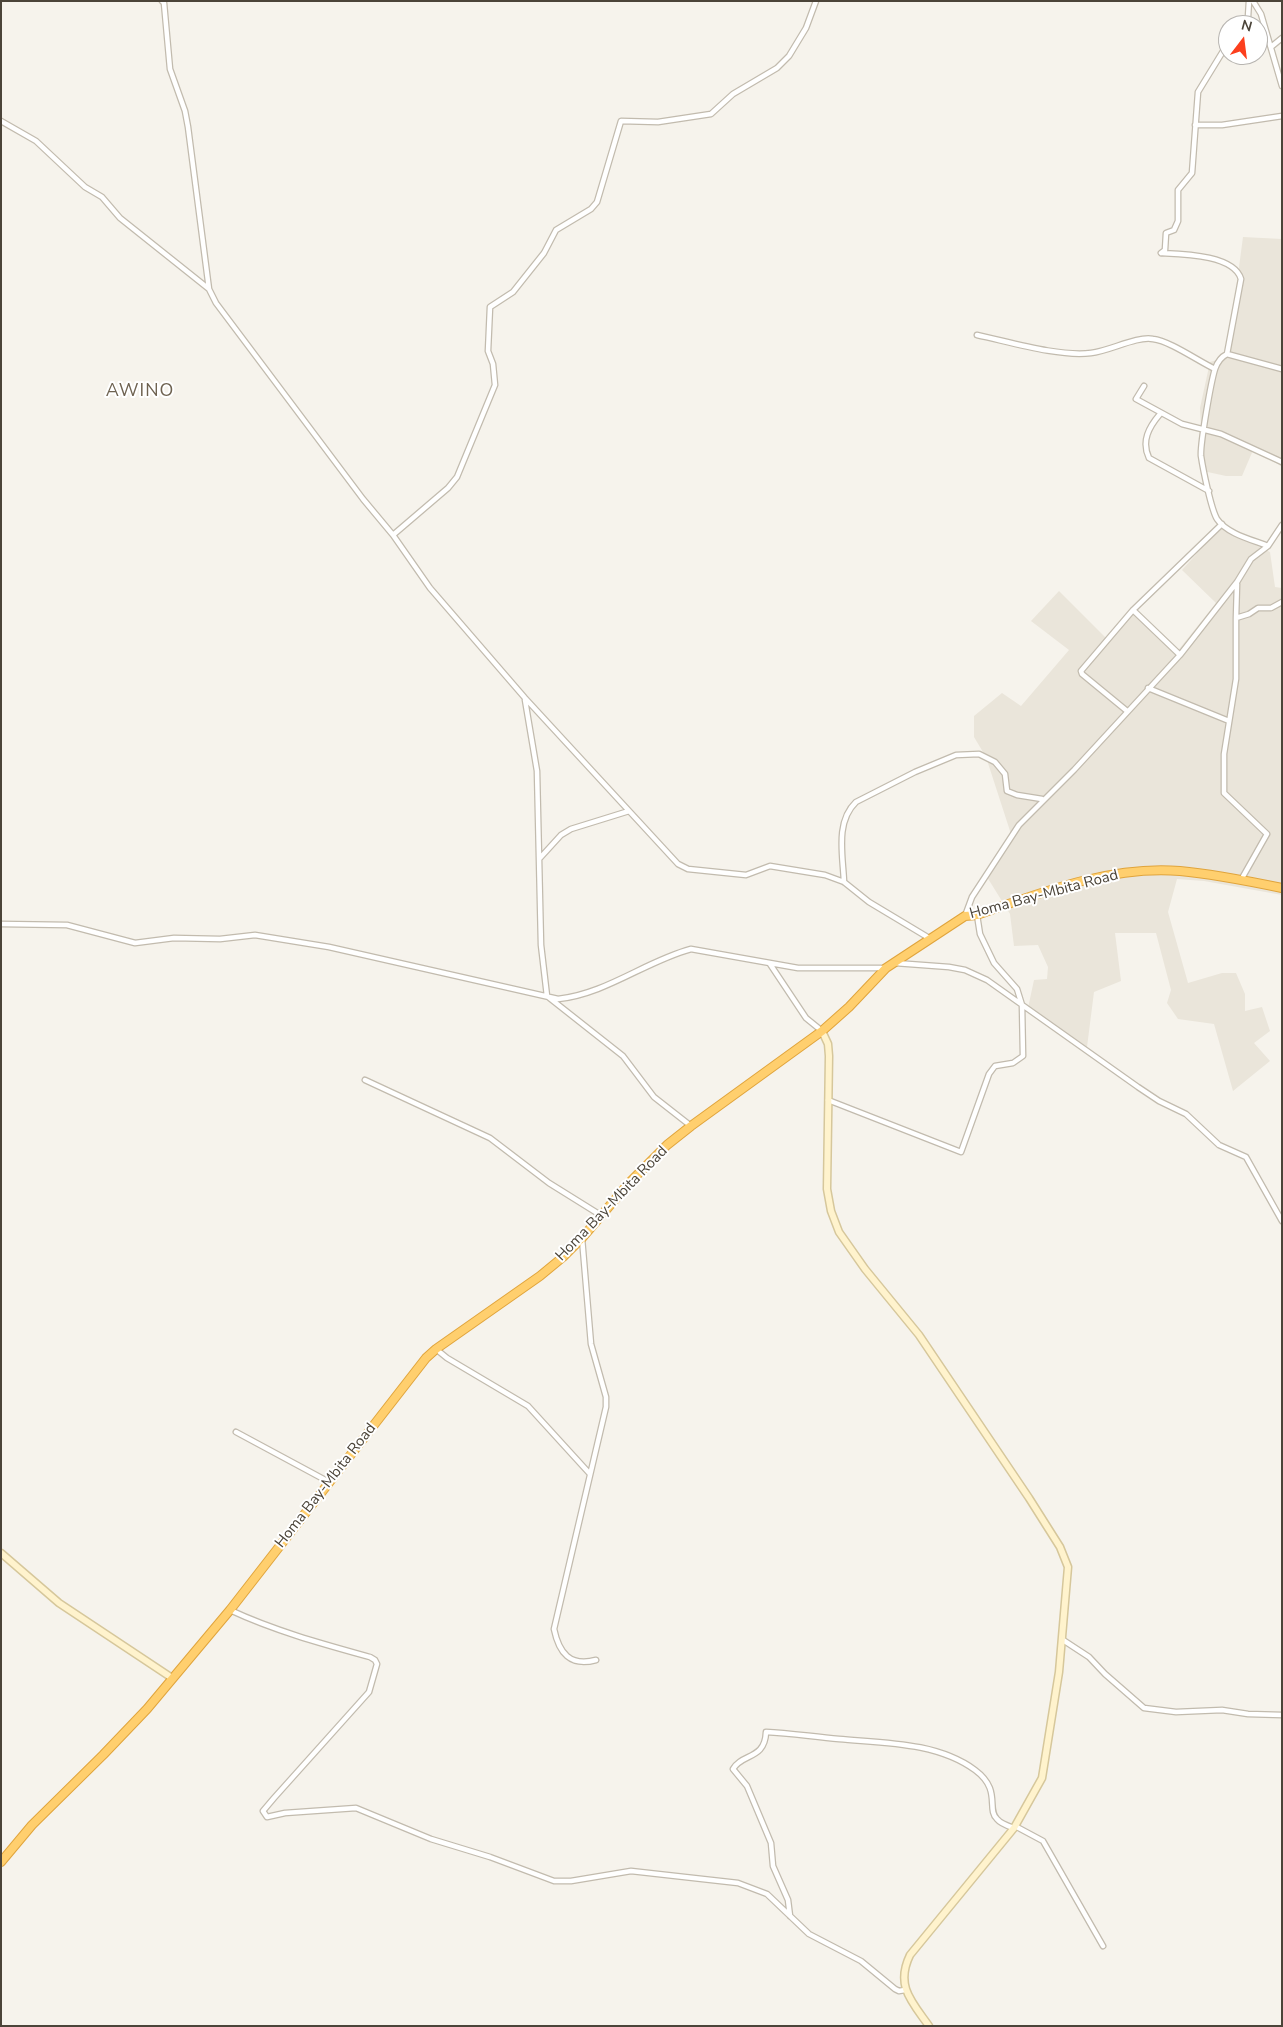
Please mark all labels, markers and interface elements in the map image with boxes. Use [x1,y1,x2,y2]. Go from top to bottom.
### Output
north arrow [1218,15,1268,65]
text: N [1239,15,1254,37]
district label: AWINO [105,381,175,403]
street label: Homa Bay-Mbita Road [968,866,1120,924]
street label: Homa Bay-Mbita Road [552,1143,672,1265]
street label: Homa Bay-Mbita Road [272,1420,380,1552]

